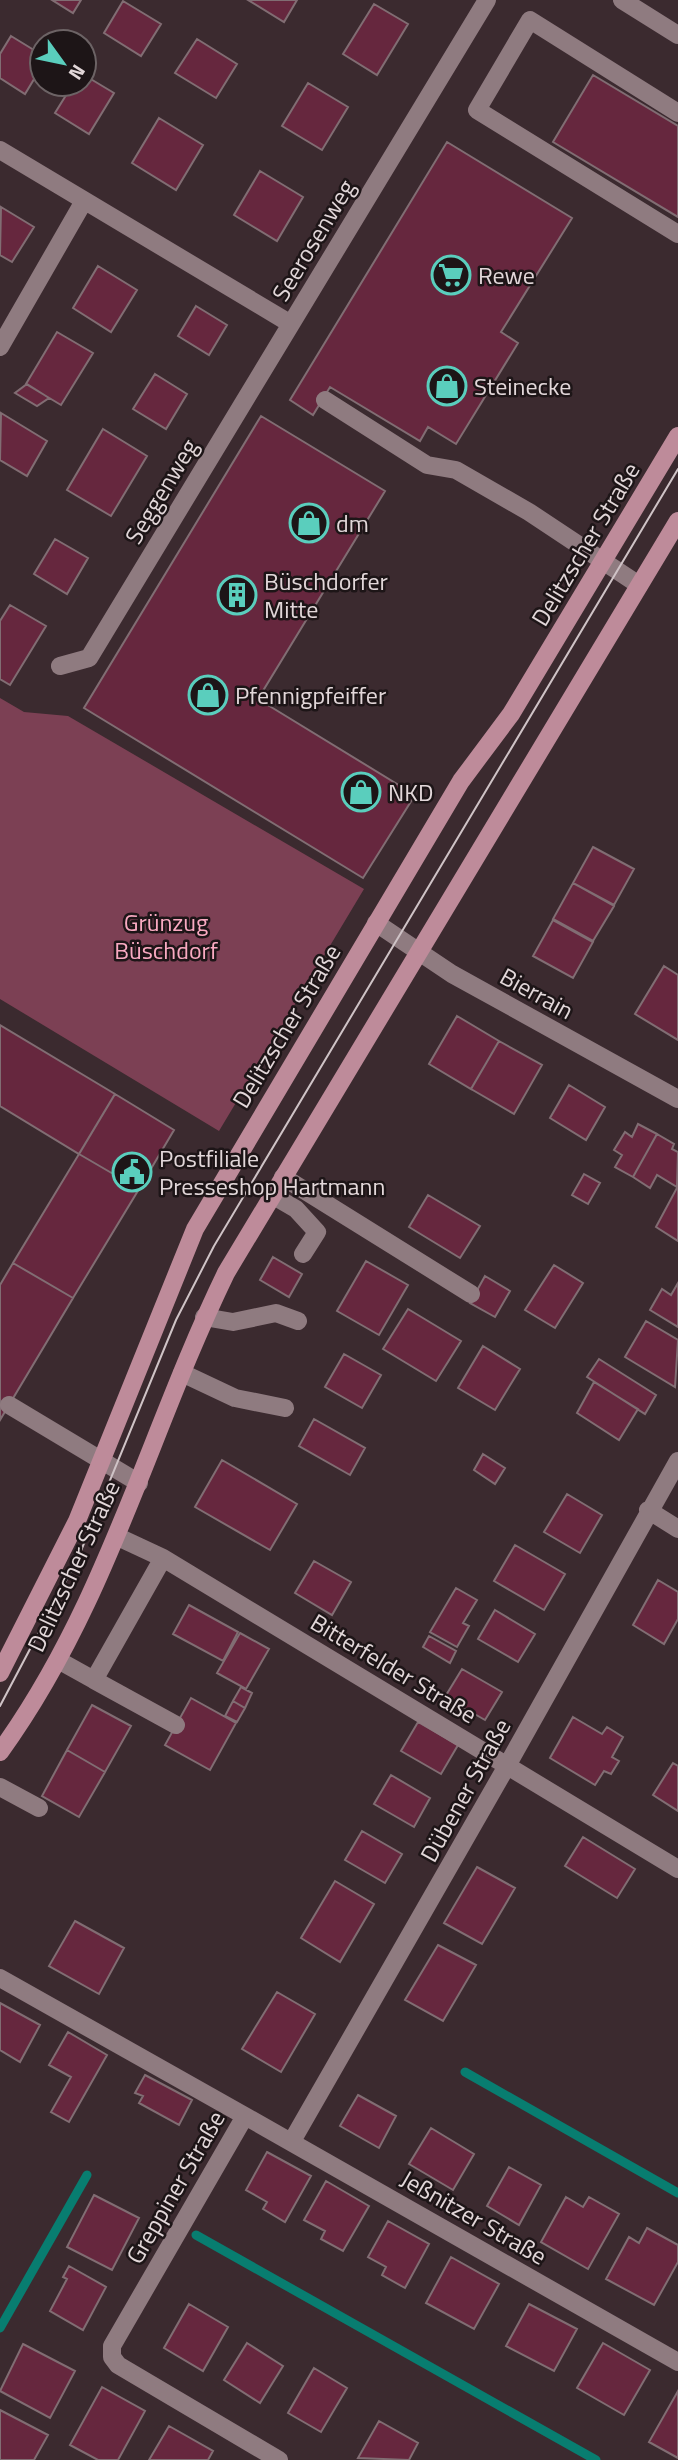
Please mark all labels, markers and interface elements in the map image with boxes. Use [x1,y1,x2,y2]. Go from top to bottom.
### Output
north arrow [28,28,98,98]
text: N [62,59,93,86]
street label: Seerosenweg [262,172,364,308]
supermarket icon: Rewe [430,254,472,296]
place label: Rewe [478,257,535,293]
shop icon: Steinecke [426,365,468,407]
place label: Steinecke [474,368,571,404]
street label: Seggenweg [115,431,207,551]
street label: Delitzscher Straße [522,455,648,633]
shop icon: dm [288,502,330,544]
place label: dm [336,505,369,541]
place label: Büschdorfer Mitte [264,563,388,627]
building icon: Büschdorfer Mitte [216,574,258,616]
shop icon: Pfennigpfeiffer [187,674,229,716]
place label: Pfennigpfeiffer [235,677,386,713]
shop icon: NKD [340,771,382,813]
place label: NKD [388,774,433,810]
park label: Grünzug Büschdorf [114,904,218,968]
street label: Delitzscher Straße [223,937,349,1115]
street label: Bierrain [494,958,580,1028]
place label: Postfiliale Presseshop Hartmann [159,1140,385,1204]
public building icon: Postfiliale Presseshop Hartmann [111,1151,153,1193]
street label: Delitzscher Straße [18,1474,128,1658]
street label: Bitterfelder Straße [304,1604,484,1732]
street label: Dübener Straße [411,1712,519,1868]
street label: Greppiner Straße [117,2104,233,2270]
street label: Jeßnitzer Straße [394,2161,554,2273]

